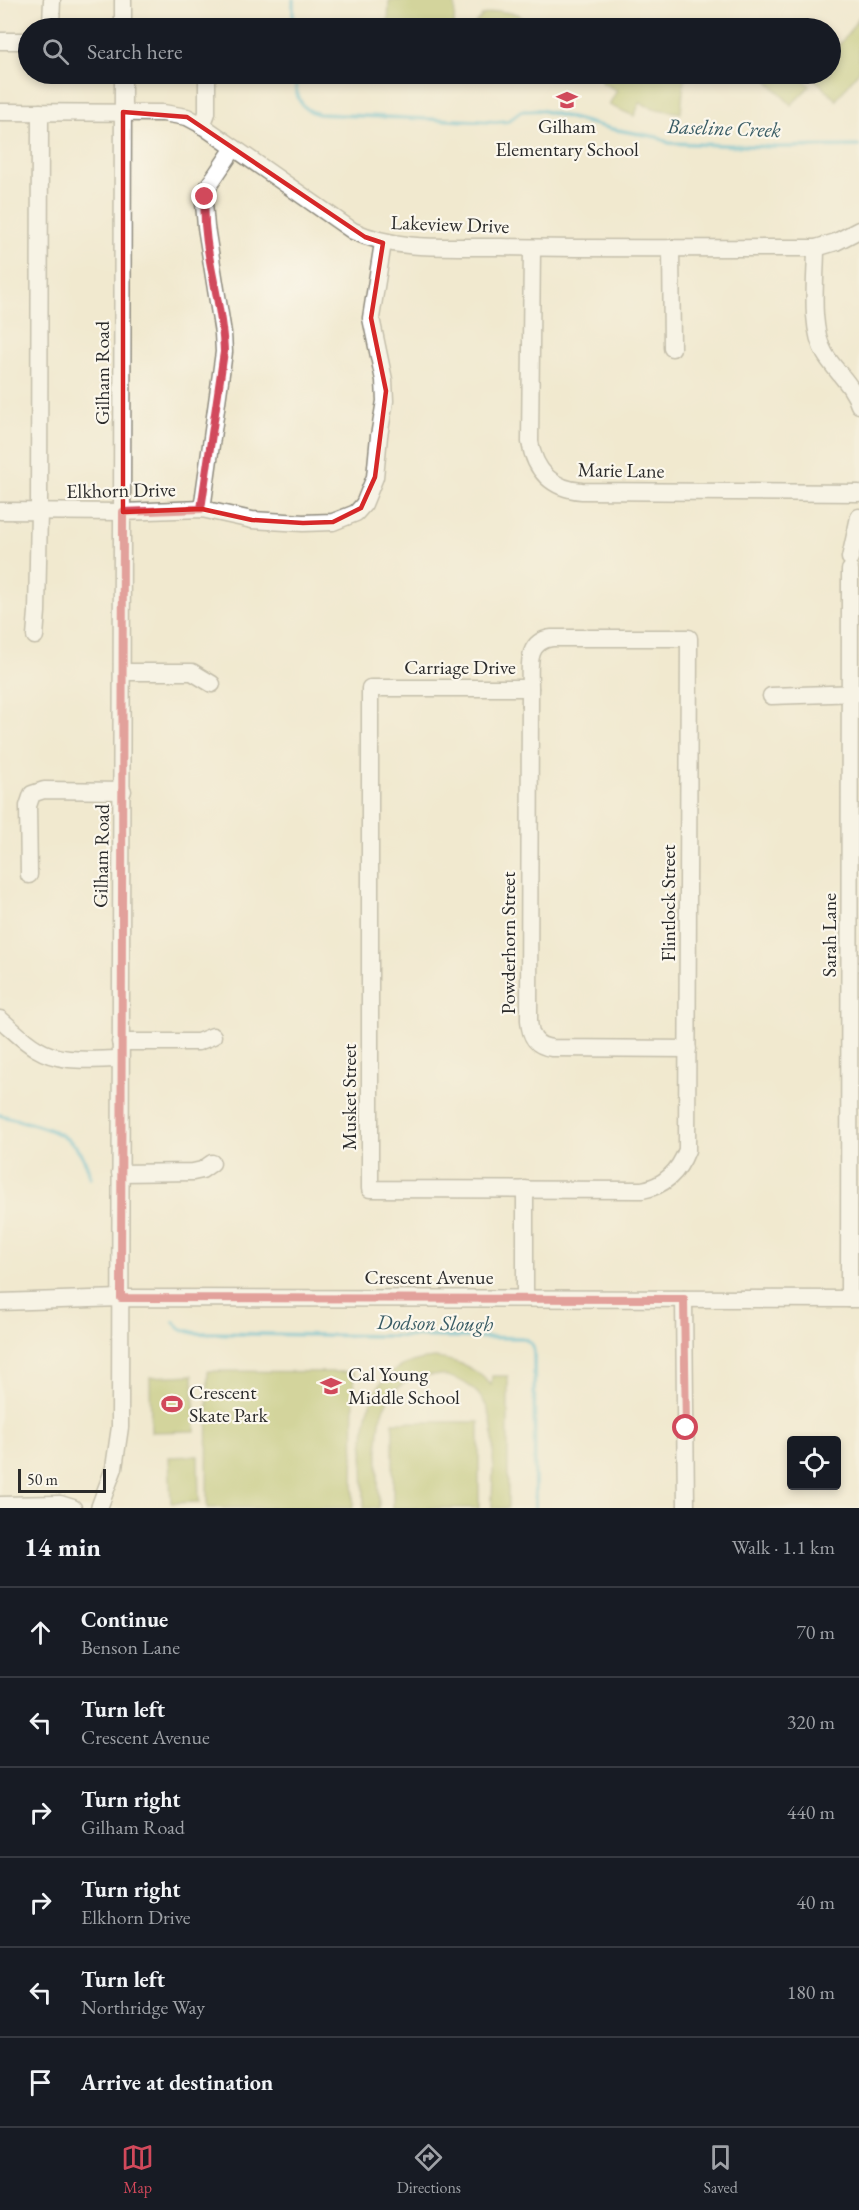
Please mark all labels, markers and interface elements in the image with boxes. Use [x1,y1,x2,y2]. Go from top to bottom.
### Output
search box [18,18,841,84]
icon: search [39,35,72,68]
text: Search here [87,37,182,66]
school or university icon: Gilham Elementary School [555,88,579,112]
water label: Baseline Creek [666,112,782,143]
place label: Gilham Elementary School [495,113,639,162]
route end [191,183,217,209]
street label: Lakeview Drive [390,209,510,239]
street label: Gilham Road [89,320,115,425]
street label: Marie Lane [577,456,665,484]
street label: Elkhorn Drive [66,476,176,504]
street label: Carriage Drive [404,654,516,680]
street label: Gilham Road [87,803,115,908]
street label: Flintlock Street [655,844,681,961]
street label: Powderhorn Street [495,871,521,1014]
street label: Sarah Lane [816,893,842,977]
street label: Musket Street [336,1043,362,1150]
street label: Crescent Avenue [365,1264,494,1290]
water label: Dodson Slough [375,1308,494,1337]
place label: Cal Young Middle School [348,1361,460,1410]
school or university icon: Cal Young Middle School [319,1374,343,1398]
place label: Crescent Skate Park [189,1379,268,1428]
sports icon: Crescent Skate Park [160,1392,184,1416]
route start [672,1414,698,1440]
map controls [787,1436,841,1490]
button: locate [787,1436,841,1490]
scale bar [18,1466,106,1494]
text: 50 m [27,1469,58,1490]
text: 14 min [24,1530,101,1564]
text: Walk · 1.1 km [732,1534,835,1560]
text: Continue [81,1605,168,1634]
icon: ahead [24,1616,57,1649]
text: 70 m [796,1619,835,1645]
text: Benson Lane [81,1634,180,1660]
text: Turn left [81,1695,165,1724]
icon: left [24,1706,57,1739]
text: 320 m [787,1709,835,1735]
text: Crescent Avenue [81,1724,210,1750]
text: Turn right [81,1785,180,1814]
icon: right [24,1796,57,1829]
text: 440 m [787,1799,835,1825]
text: Gilham Road [81,1814,185,1840]
text: Turn right [81,1875,180,1904]
icon: right [24,1886,57,1919]
text: 40 m [796,1889,835,1915]
text: Elkhorn Drive [81,1904,191,1930]
text: Turn left [81,1965,165,1994]
icon: left [24,1976,57,2009]
text: 180 m [787,1979,835,2005]
text: Northridge Way [81,1994,205,2020]
icon: arrive [24,2066,57,2099]
text: Arrive at destination [81,2068,273,2097]
tab: Map [121,2141,154,2198]
tab: Directions [397,2141,461,2198]
tab: Saved [703,2141,738,2198]

